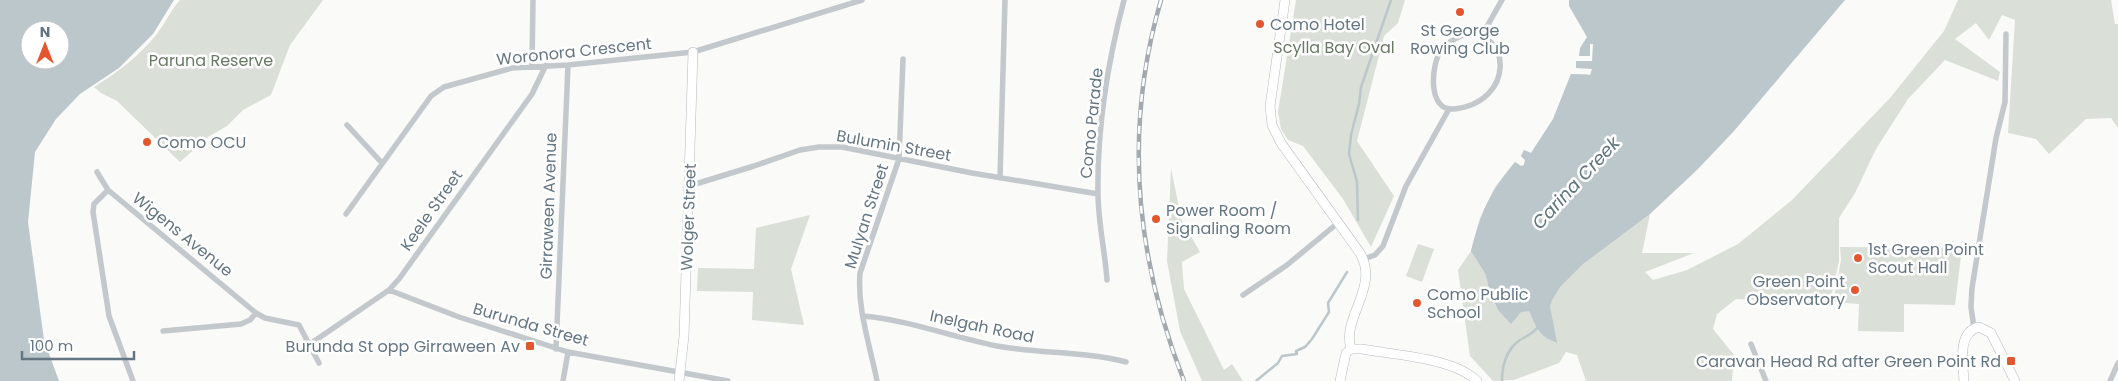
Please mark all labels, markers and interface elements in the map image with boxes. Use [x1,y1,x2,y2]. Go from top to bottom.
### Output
marker: St George Rowing Club [1454,6,1466,18]
place label: Como Hotel [1270,13,1365,36]
marker: Como Hotel [1254,18,1266,30]
place label: St George Rowing Club [1410,19,1510,60]
north arrow [20,20,70,70]
text: N [40,22,50,42]
street label: Woronora Crescent [495,32,653,71]
park label: Scylla Bay Oval [1273,36,1395,59]
park label: Paruna Reserve [149,49,273,72]
street label: Como Parade [1074,66,1109,180]
street label: Bulumin Street [835,124,953,167]
water label: Carina Creek [1526,130,1626,235]
place label: Como OCU [157,131,246,154]
street label: Girraween Avenue [534,132,563,280]
marker: Como OCU [141,136,153,148]
street label: Mulyan Street [839,161,894,272]
street label: Wolger Street [675,163,702,271]
street label: Keele Street [395,165,468,256]
street label: Wigens Avenue [128,187,238,282]
place label: Power Room / Signaling Room [1166,199,1291,240]
marker: Power Room / Signaling Room [1150,213,1162,225]
place label: 1st Green Point Scout Hall [1868,238,1984,279]
marker: 1st Green Point Scout Hall [1852,252,1864,264]
place label: Green Point Observatory [1747,270,1845,311]
place label: Como Public School [1427,283,1529,324]
marker: Green Point Observatory [1849,284,1861,296]
street label: Burunda Street [470,297,592,352]
marker: Como Public School [1411,297,1423,309]
street label: Inelgah Road [928,304,1036,349]
scale bar [22,328,135,360]
text: 100 m [30,335,73,356]
place label: Burunda St opp Girraween Av [286,335,520,358]
marker: Burunda St opp Girraween Av [524,340,536,352]
place label: Caravan Head Rd after Green Point Rd [1696,350,2001,373]
marker: Caravan Head Rd after Green Point Rd [2005,355,2017,367]

